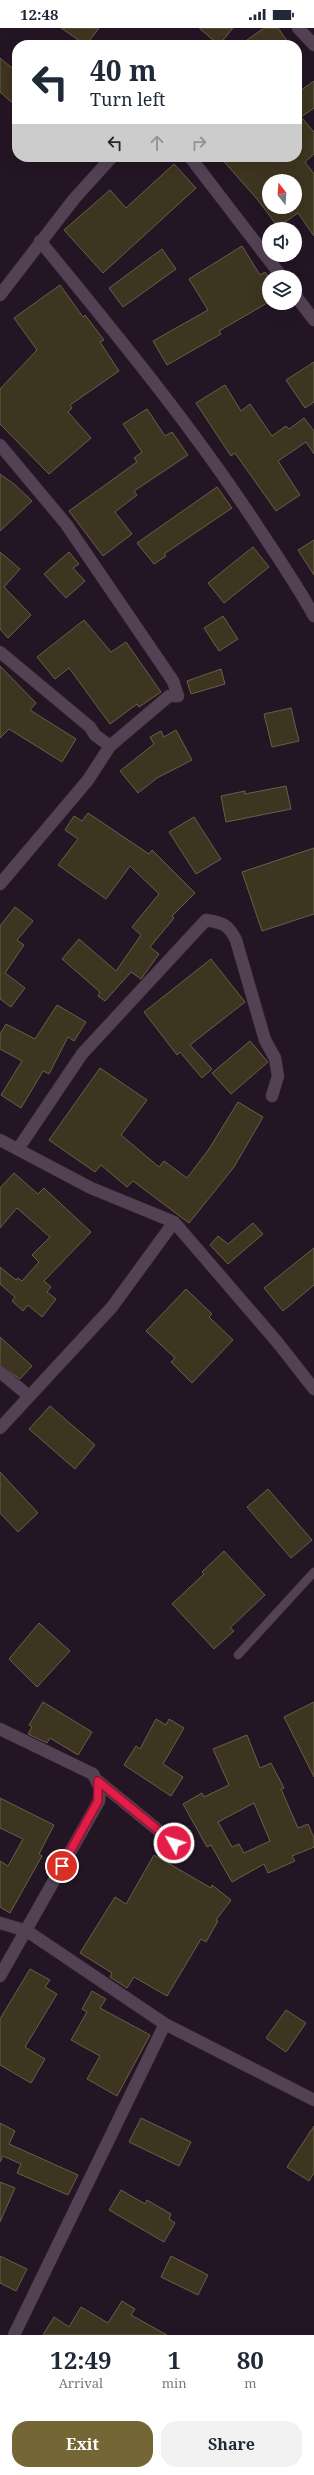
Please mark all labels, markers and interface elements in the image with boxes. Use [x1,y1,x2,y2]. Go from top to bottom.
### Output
text: 12:48 [20,4,58,24]
text: 40 m [90,51,157,89]
icon: left [24,56,76,108]
text: Turn left [90,87,165,111]
icon: left [104,132,126,154]
icon: ahead [146,132,168,154]
icon: right [188,132,210,154]
north arrow [262,174,302,214]
map controls [262,174,302,310]
button: sound [262,222,302,262]
button: layers [262,270,302,310]
position arrow [153,1822,195,1864]
pin [45,1849,79,1883]
icon: arrive [51,1855,73,1877]
text: 12:49 [50,2343,112,2376]
text: 1 [167,2343,181,2376]
text: 80 [237,2343,264,2376]
text: Arrival [59,2374,103,2392]
text: min [162,2374,187,2392]
text: m [244,2374,256,2392]
button: Exit [12,2421,153,2467]
button: Share [161,2421,302,2467]

